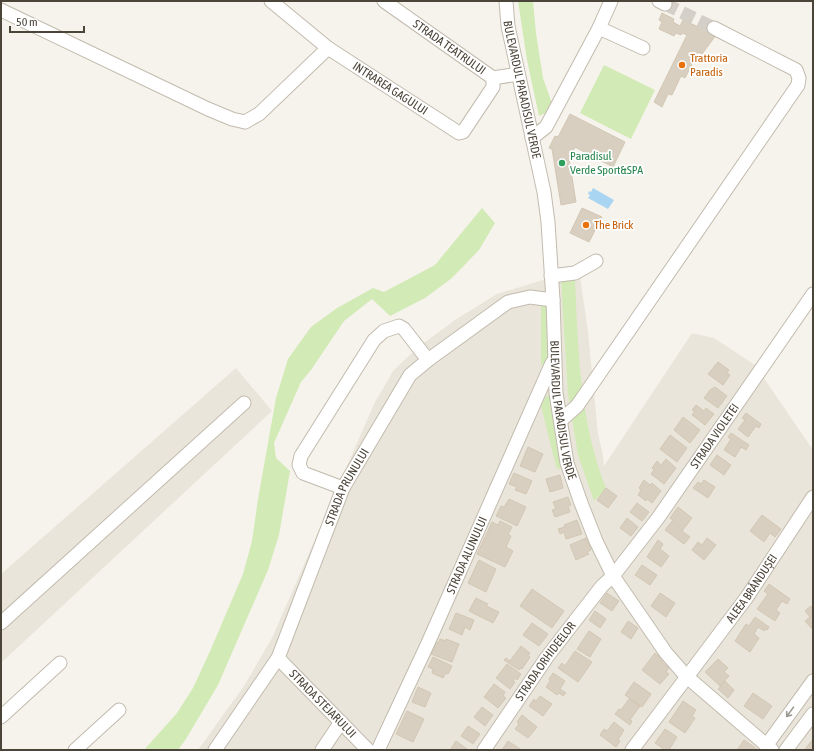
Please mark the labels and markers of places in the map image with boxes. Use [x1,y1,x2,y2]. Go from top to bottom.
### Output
place label: Trattoria Paradis [690,51,728,79]
marker: Trattoria Paradis [677,60,687,70]
place label: Paradisul Verde Sport&SPA [570,149,643,177]
marker: Paradisul Verde Sport&SPA [557,158,567,168]
place label: The Brick [594,218,634,232]
marker: The Brick [581,220,591,230]

